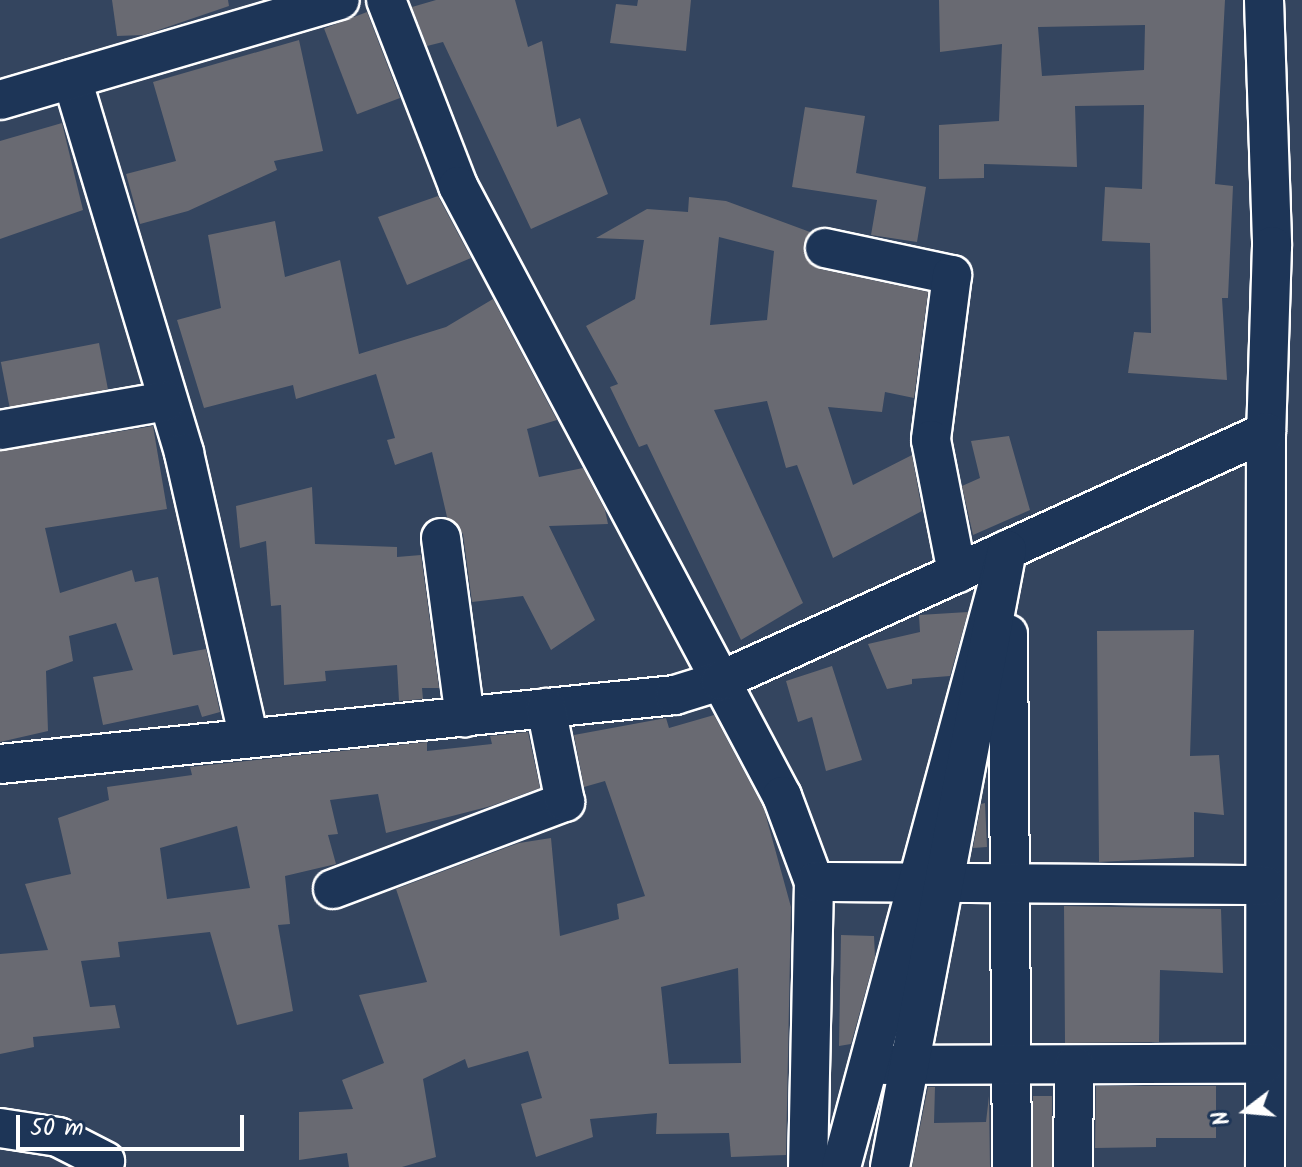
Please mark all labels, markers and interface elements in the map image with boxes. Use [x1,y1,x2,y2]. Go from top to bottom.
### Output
north arrow [1206,1071,1286,1151]
scale bar [20,1099,248,1149]
text: N [1204,1106,1241,1129]
text: 50 m [30,1109,84,1148]

